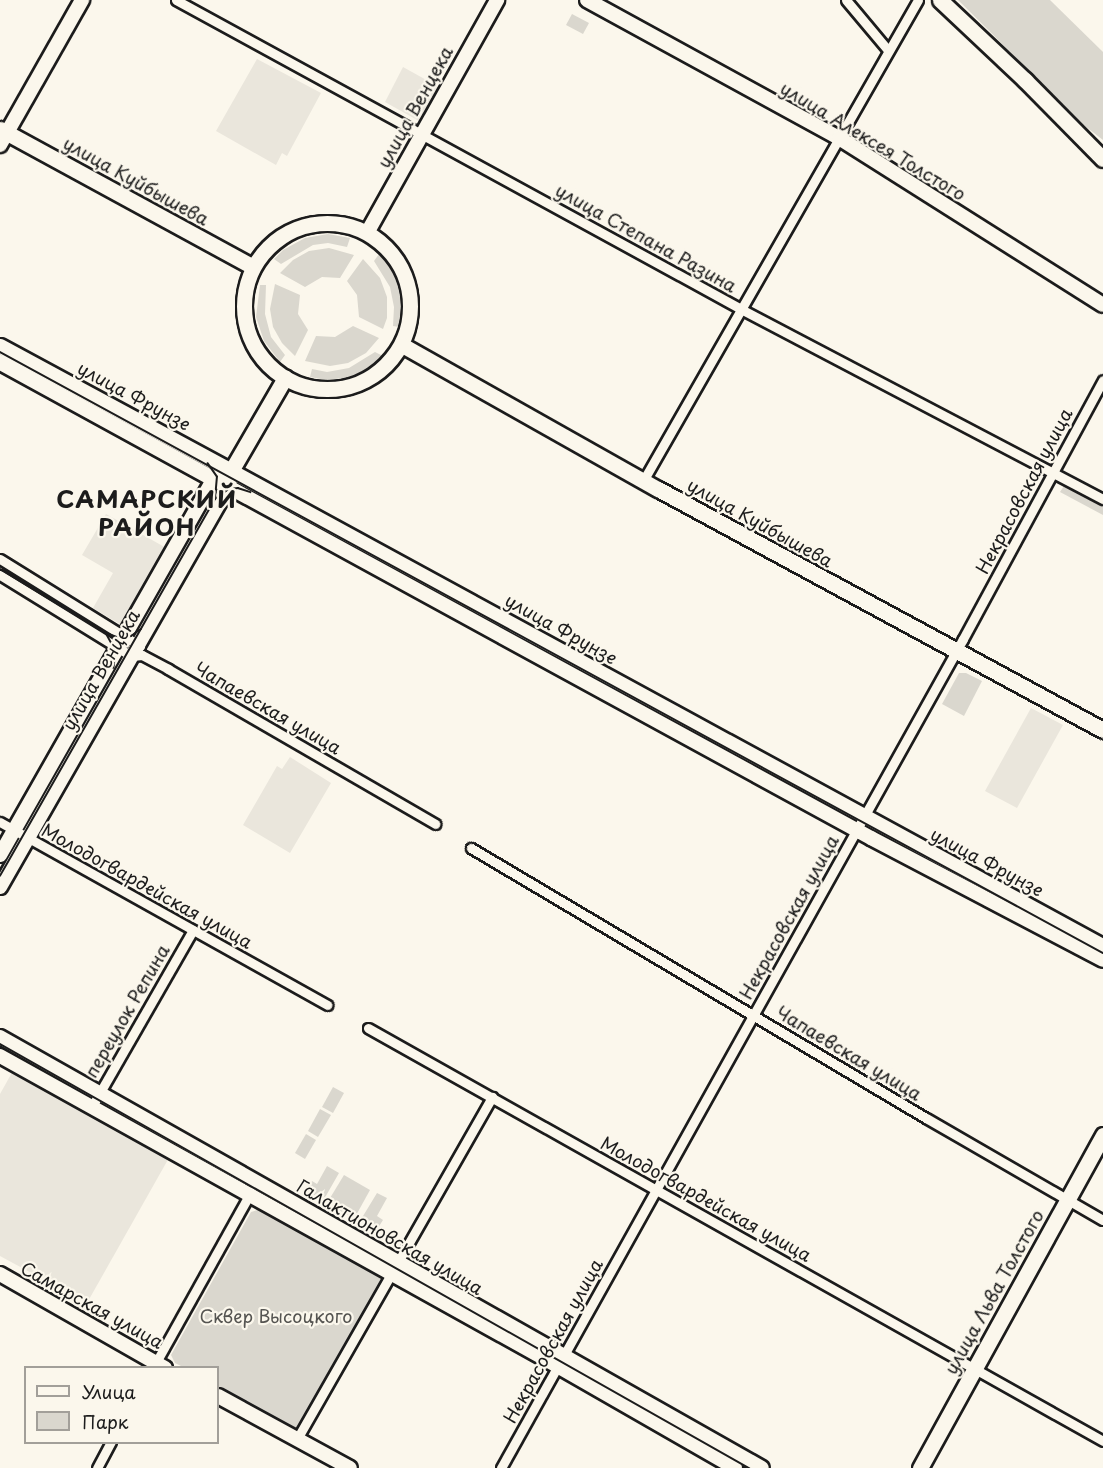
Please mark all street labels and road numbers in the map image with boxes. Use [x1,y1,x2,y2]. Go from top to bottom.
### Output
street label: улица Венцека [372,42,458,172]
street label: улица Алексея Толстого [776,77,970,205]
street label: улица Куйбышева [59,132,213,230]
street label: улица Степана Разина [551,179,741,297]
street label: улица Фрунзе [73,357,195,435]
street label: Некрасовская улица [971,404,1077,578]
street label: улица Куйбышева [683,474,837,572]
street label: улица Фрунзе [501,589,621,669]
street label: улица Венцека [57,605,145,735]
street label: Чапаевская улица [190,657,346,759]
street label: Молодогвардейская улица [37,819,257,953]
street label: улица Фрунзе [926,823,1048,901]
street label: Некрасовская улица [735,831,843,1003]
street label: переулок Репина [80,940,174,1082]
street label: Чапаевская улица [772,1001,926,1105]
street label: Молодогвардейская улица [596,1132,816,1266]
street label: Галактионовская улица [293,1175,487,1299]
street label: улица Льва Толстого [940,1206,1048,1378]
street label: Некрасовская улица [499,1255,607,1427]
street label: Самарская улица [17,1257,167,1353]

